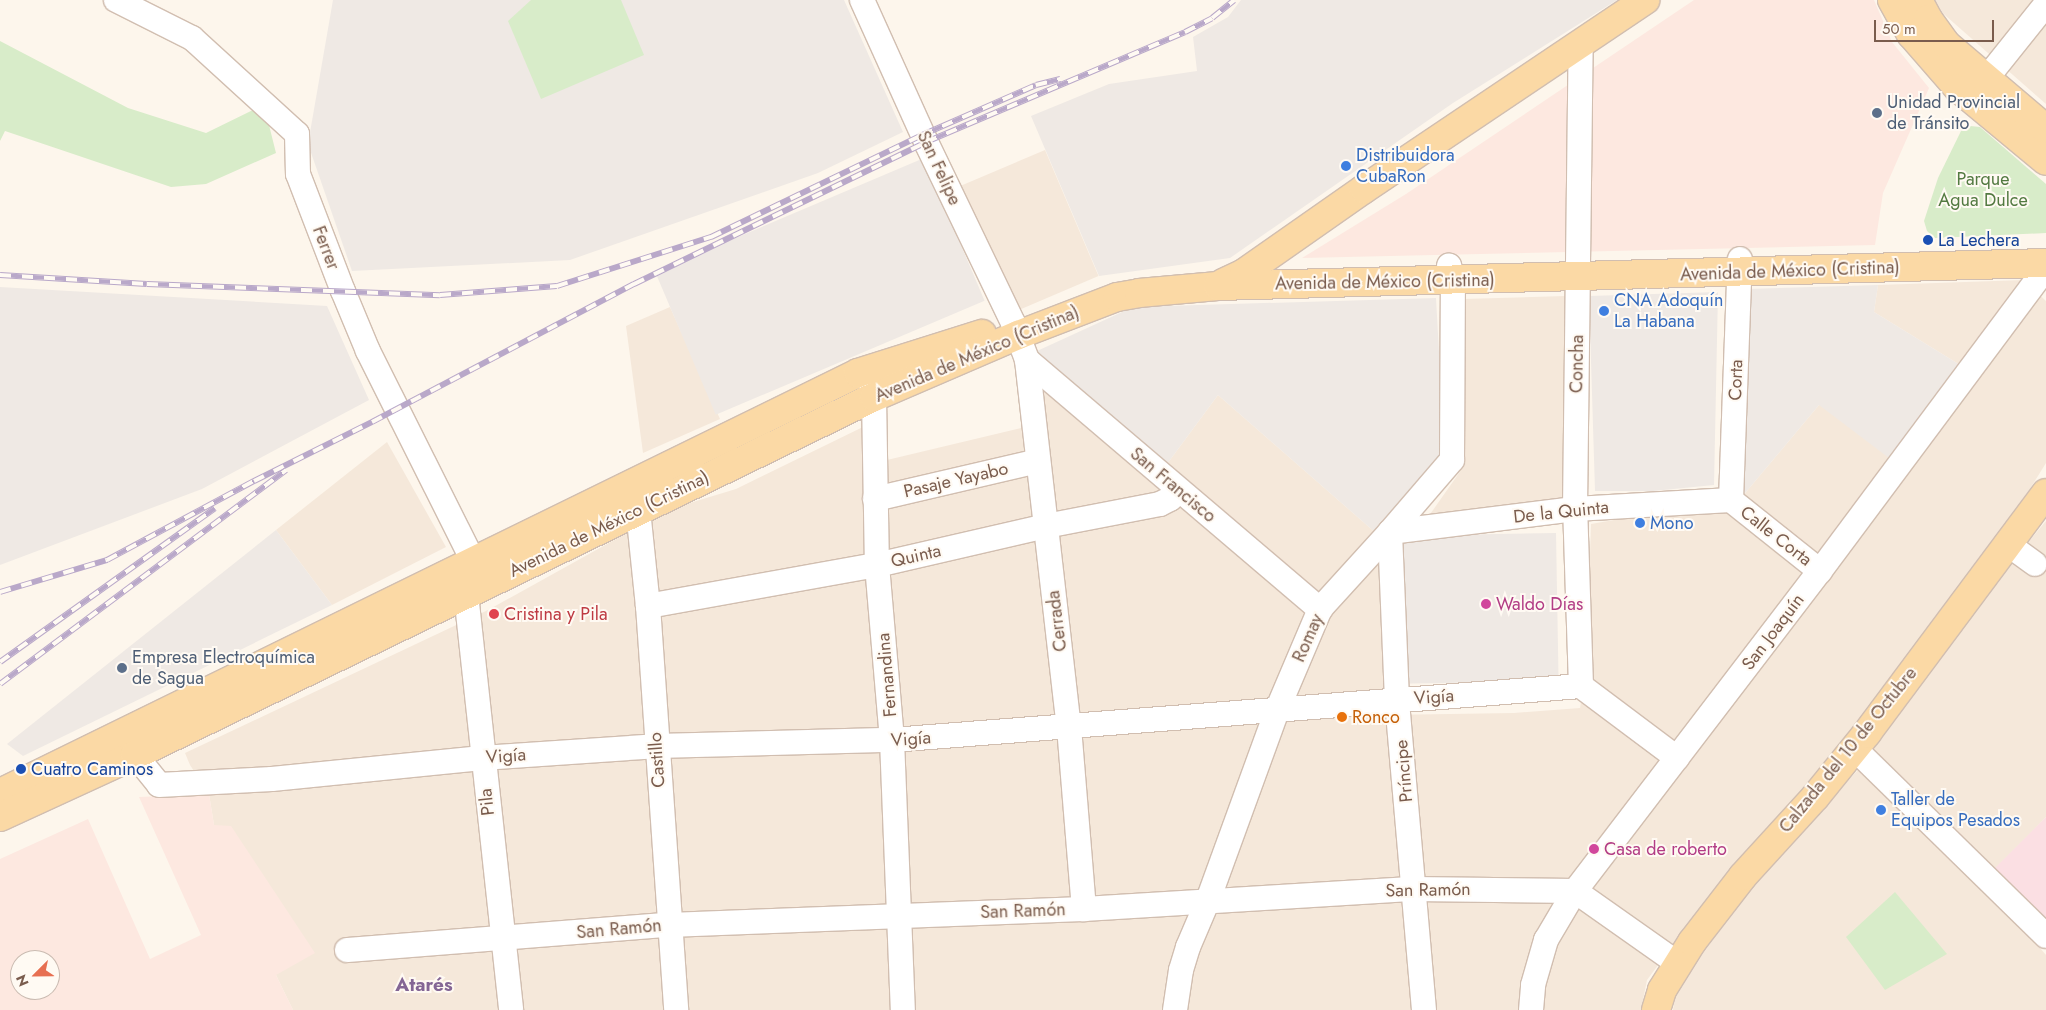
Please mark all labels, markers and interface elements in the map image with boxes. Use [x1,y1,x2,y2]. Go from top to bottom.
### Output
scale bar [1876,10,1996,42]
text: 50 m [1882,18,1916,40]
place label: Unidad Provincial de Tránsito [1887,92,2020,134]
marker: Unidad Provincial de Tránsito [1871,107,1883,119]
street label: San Felipe [912,127,966,209]
place label: Distribuidora CubaRon [1356,145,1455,188]
marker: Distribuidora CubaRon [1340,160,1352,172]
park label: Parque Agua Dulce [1938,169,2028,212]
street label: Ferrer [308,223,344,273]
place label: La Lechera [1938,229,2020,251]
marker: La Lechera [1922,234,1934,246]
street label: Avenida de México (Cristina) [1680,256,1900,286]
street label: Avenida de México (Cristina) [1275,269,1495,295]
place label: CNA Adoquín La Habana [1614,290,1723,332]
street label: Avenida de México (Cristina) [872,301,1082,407]
marker: CNA Adoquín La Habana [1598,305,1610,317]
street label: Concha [1566,335,1588,393]
street label: Corta [1724,359,1748,401]
street label: San Francisco [1126,443,1220,527]
street label: Pasaje Yayabo [902,457,1010,503]
street label: Avenida de México (Cristina) [505,466,713,582]
street label: De la Quinta [1512,496,1610,528]
street label: Calle Corta [1736,501,1816,571]
place label: Mono [1650,512,1694,534]
marker: Mono [1634,517,1646,529]
street label: Quinta [889,540,943,572]
street label: Cerrada [1043,589,1071,653]
street label: San Joaquín [1737,590,1809,674]
place label: Waldo Días [1496,593,1583,615]
marker: Waldo Días [1480,598,1492,610]
place label: Cristina y Pila [504,603,608,625]
marker: Cristina y Pila [488,608,500,620]
street label: Romay [1288,611,1328,665]
street label: Fernandina [873,632,901,718]
place label: Empresa Electroquímica de Sagua [132,647,315,690]
marker: Empresa Electroquímica de Sagua [116,662,128,674]
street label: Calzada del 10 de Octubre [1775,663,1921,837]
street label: Vigía [1413,685,1455,709]
place label: Ronco [1352,706,1400,728]
marker: Ronco [1336,711,1348,723]
street label: Vigía [890,727,932,751]
street label: Castillo [644,732,670,788]
street label: Príncipe [1391,739,1417,803]
street label: Vigía [485,744,527,768]
place label: Cuatro Caminos [31,758,153,780]
marker: Cuatro Caminos [15,763,27,775]
street label: Pila [475,787,499,817]
place label: Taller de Equipos Pesados [1891,789,2020,832]
marker: Taller de Equipos Pesados [1875,804,1887,816]
place label: Casa de roberto [1604,838,1727,860]
marker: Casa de roberto [1588,843,1600,855]
street label: San Ramón [1385,878,1471,902]
street label: San Ramón [980,899,1066,923]
street label: San Ramón [576,915,662,943]
north arrow [10,950,60,1000]
text: N [11,971,33,989]
district label: Atarés [395,974,453,996]

